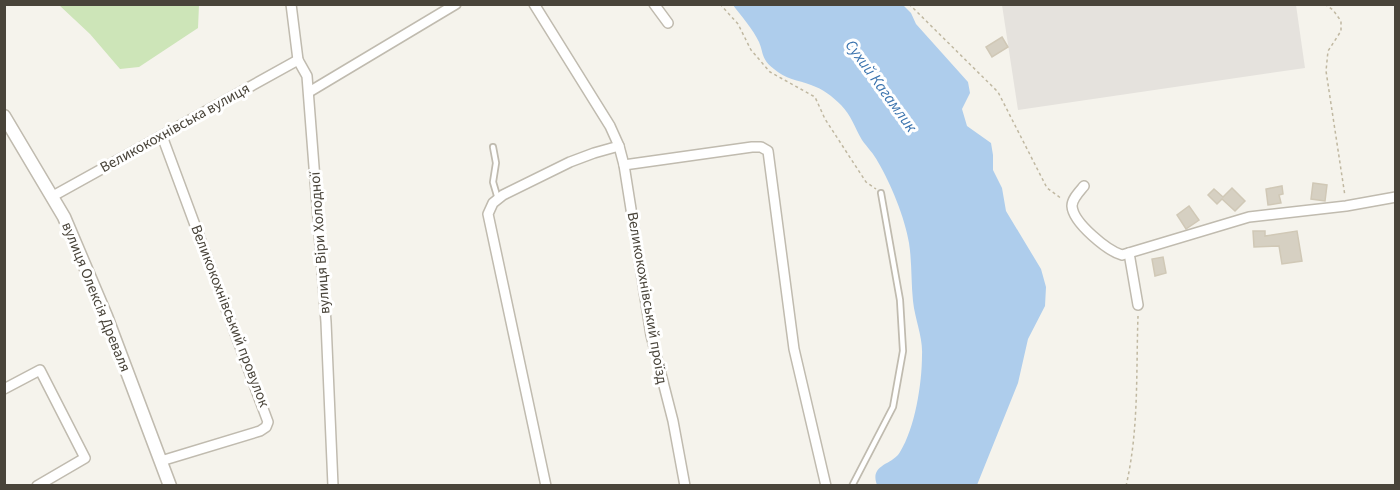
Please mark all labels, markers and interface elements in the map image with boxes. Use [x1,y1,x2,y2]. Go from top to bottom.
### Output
water label: Сухий Кагамлик [840,35,922,137]
street label: Великокохнівська вулиця [96,78,254,178]
street label: вулиця Віри Холодної [304,170,335,315]
street label: Великокохнівський проїзд [622,210,672,386]
street label: вулиця Олексія Древаля [56,219,136,375]
street label: Великокохнівський провулок [185,222,275,411]

